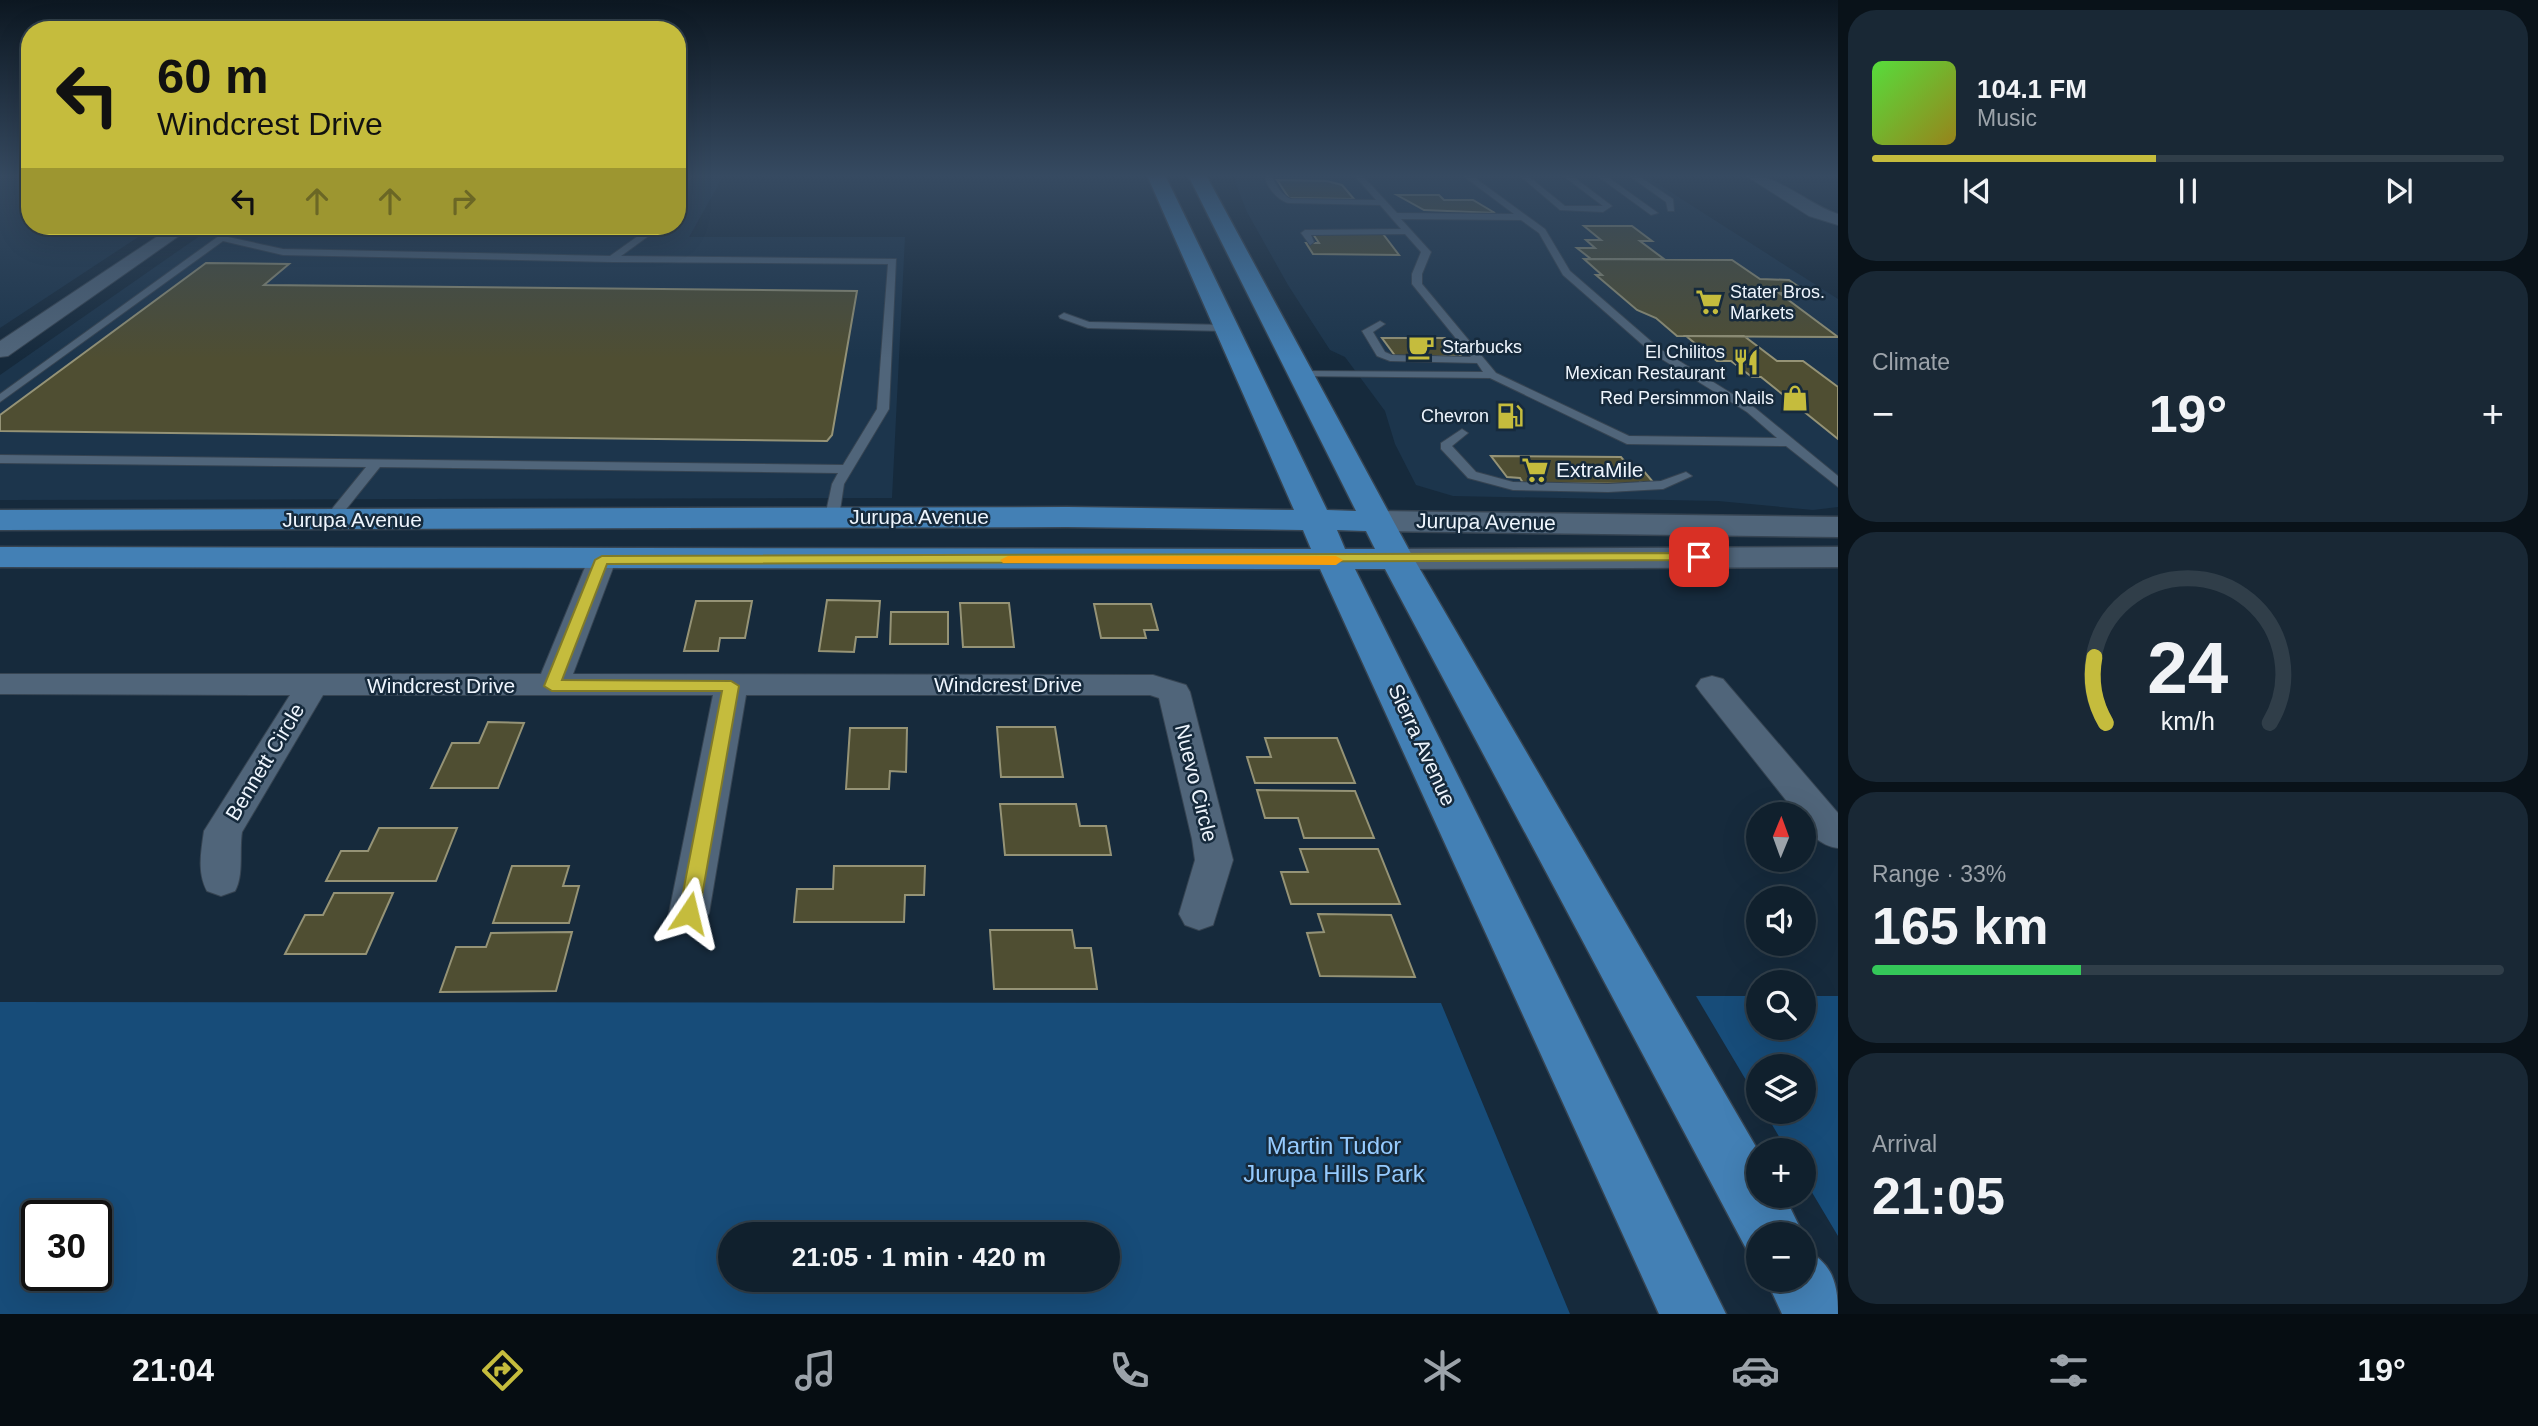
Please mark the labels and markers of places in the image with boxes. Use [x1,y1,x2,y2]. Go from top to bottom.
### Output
place label: Stater Bros. Markets [1730,282,1825,323]
supermarket icon: Stater Bros. Markets [1694,287,1724,317]
cafe icon: Starbucks [1406,332,1436,362]
place label: Starbucks [1442,337,1522,357]
place label: El Chilitos Mexican Restaurant [1565,342,1725,383]
restaurant icon: El Chilitos Mexican Restaurant [1731,347,1761,377]
shop icon: Red Persimmon Nails [1780,383,1810,413]
place label: Red Persimmon Nails [1600,388,1774,408]
fuel station icon: Chevron [1495,401,1525,431]
place label: Chevron [1421,406,1489,426]
supermarket icon: ExtraMile [1520,455,1550,485]
place label: ExtraMile [1556,458,1644,481]
pin [1669,527,1729,587]

